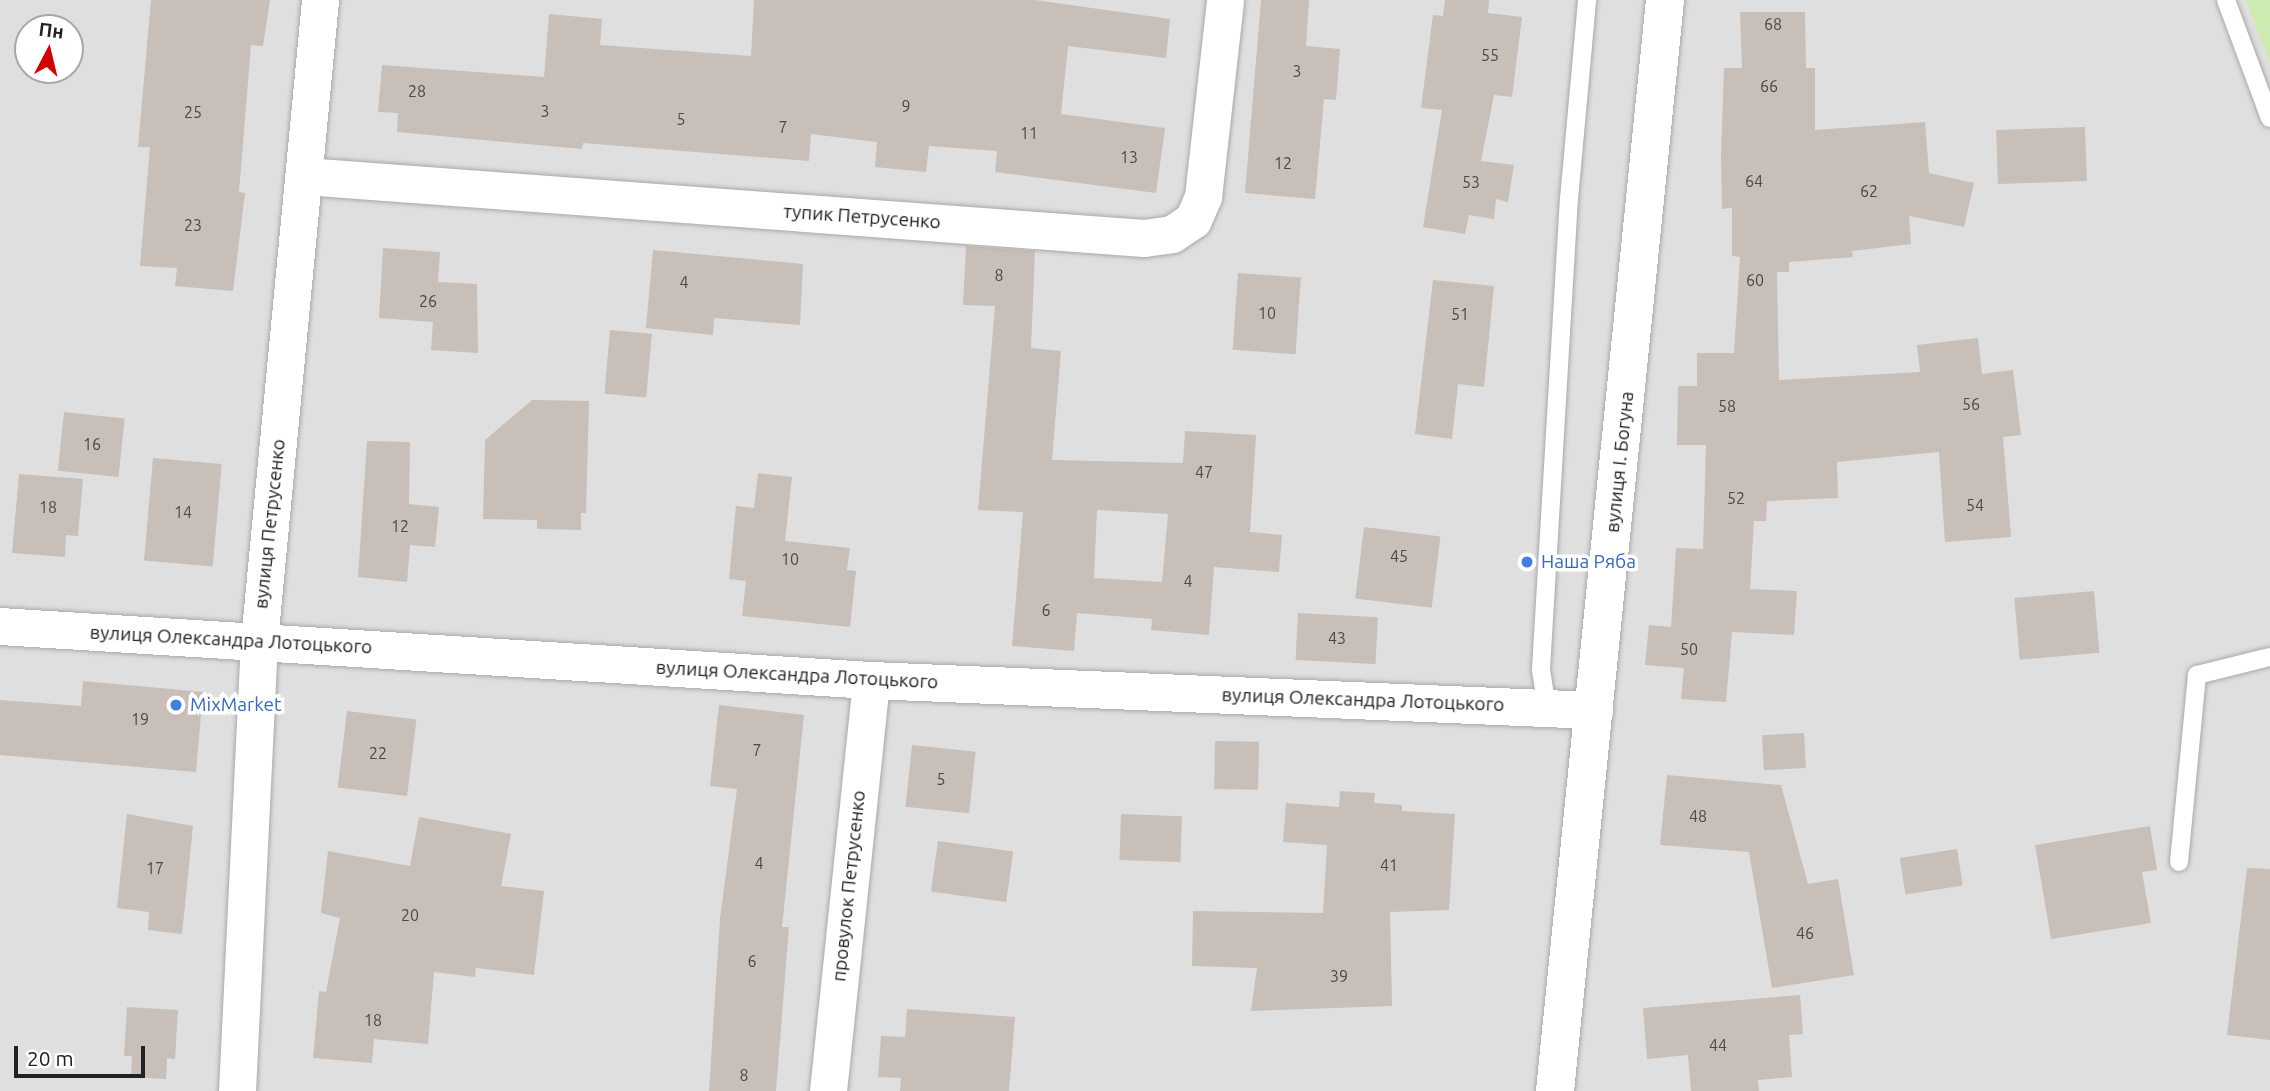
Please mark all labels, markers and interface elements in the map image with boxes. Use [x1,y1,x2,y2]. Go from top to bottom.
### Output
north arrow [14,14,84,84]
house number: 68 [1764,14,1782,34]
text: Пн [38,18,65,43]
house number: 55 [1481,45,1499,65]
house number: 3 [1292,61,1302,81]
house number: 66 [1760,76,1778,96]
house number: 28 [408,81,426,101]
house number: 9 [901,96,911,116]
house number: 3 [540,101,550,121]
house number: 25 [184,102,202,122]
house number: 5 [676,109,686,129]
house number: 7 [778,117,788,137]
house number: 11 [1020,123,1038,143]
house number: 13 [1120,147,1138,167]
house number: 12 [1274,153,1292,173]
house number: 64 [1745,171,1763,191]
house number: 53 [1462,172,1480,192]
house number: 62 [1860,181,1878,201]
street label: тупик Петрусенко [783,200,941,234]
house number: 23 [184,215,202,235]
house number: 8 [994,265,1004,285]
house number: 60 [1746,270,1764,290]
house number: 4 [679,272,689,292]
house number: 26 [419,291,437,311]
house number: 10 [1258,303,1276,323]
house number: 51 [1451,304,1469,324]
street label: вулиця І. Богуна [1601,390,1639,534]
house number: 56 [1962,394,1980,414]
house number: 58 [1718,396,1736,416]
house number: 16 [83,434,101,454]
street label: вулиця Петрусенко [250,438,290,610]
house number: 47 [1195,462,1213,482]
house number: 52 [1727,488,1745,508]
house number: 54 [1966,495,1984,515]
house number: 18 [39,497,57,517]
house number: 14 [174,502,192,522]
house number: 12 [391,516,409,536]
house number: 45 [1390,546,1408,566]
house number: 10 [781,549,799,569]
place label: Наша Ряба [1541,551,1636,573]
marker: Наша Ряба [1519,554,1535,570]
house number: 4 [1183,571,1193,591]
house number: 6 [1041,600,1051,620]
street label: вулиця Олександра Лотоцького [89,621,373,659]
house number: 43 [1328,628,1346,648]
house number: 50 [1680,639,1698,659]
street label: вулиця Олександра Лотоцького [655,656,939,694]
street label: вулиця Олександра Лотоцького [1221,684,1505,716]
place label: MixMarket [190,694,281,716]
marker: MixMarket [168,697,184,713]
house number: 19 [131,709,149,729]
house number: 7 [752,740,762,760]
house number: 22 [369,743,387,763]
house number: 5 [936,769,946,789]
street label: провулок Петрусенко [828,789,870,983]
house number: 48 [1689,806,1707,826]
house number: 4 [754,853,764,873]
house number: 41 [1380,855,1398,875]
house number: 17 [146,858,164,878]
house number: 20 [401,905,419,925]
house number: 46 [1796,923,1814,943]
house number: 6 [747,951,757,971]
house number: 39 [1330,966,1348,986]
house number: 18 [364,1010,382,1030]
scale bar [18,1032,149,1076]
house number: 44 [1709,1035,1727,1055]
text: 20 m [27,1046,74,1070]
house number: 8 [739,1065,749,1085]

